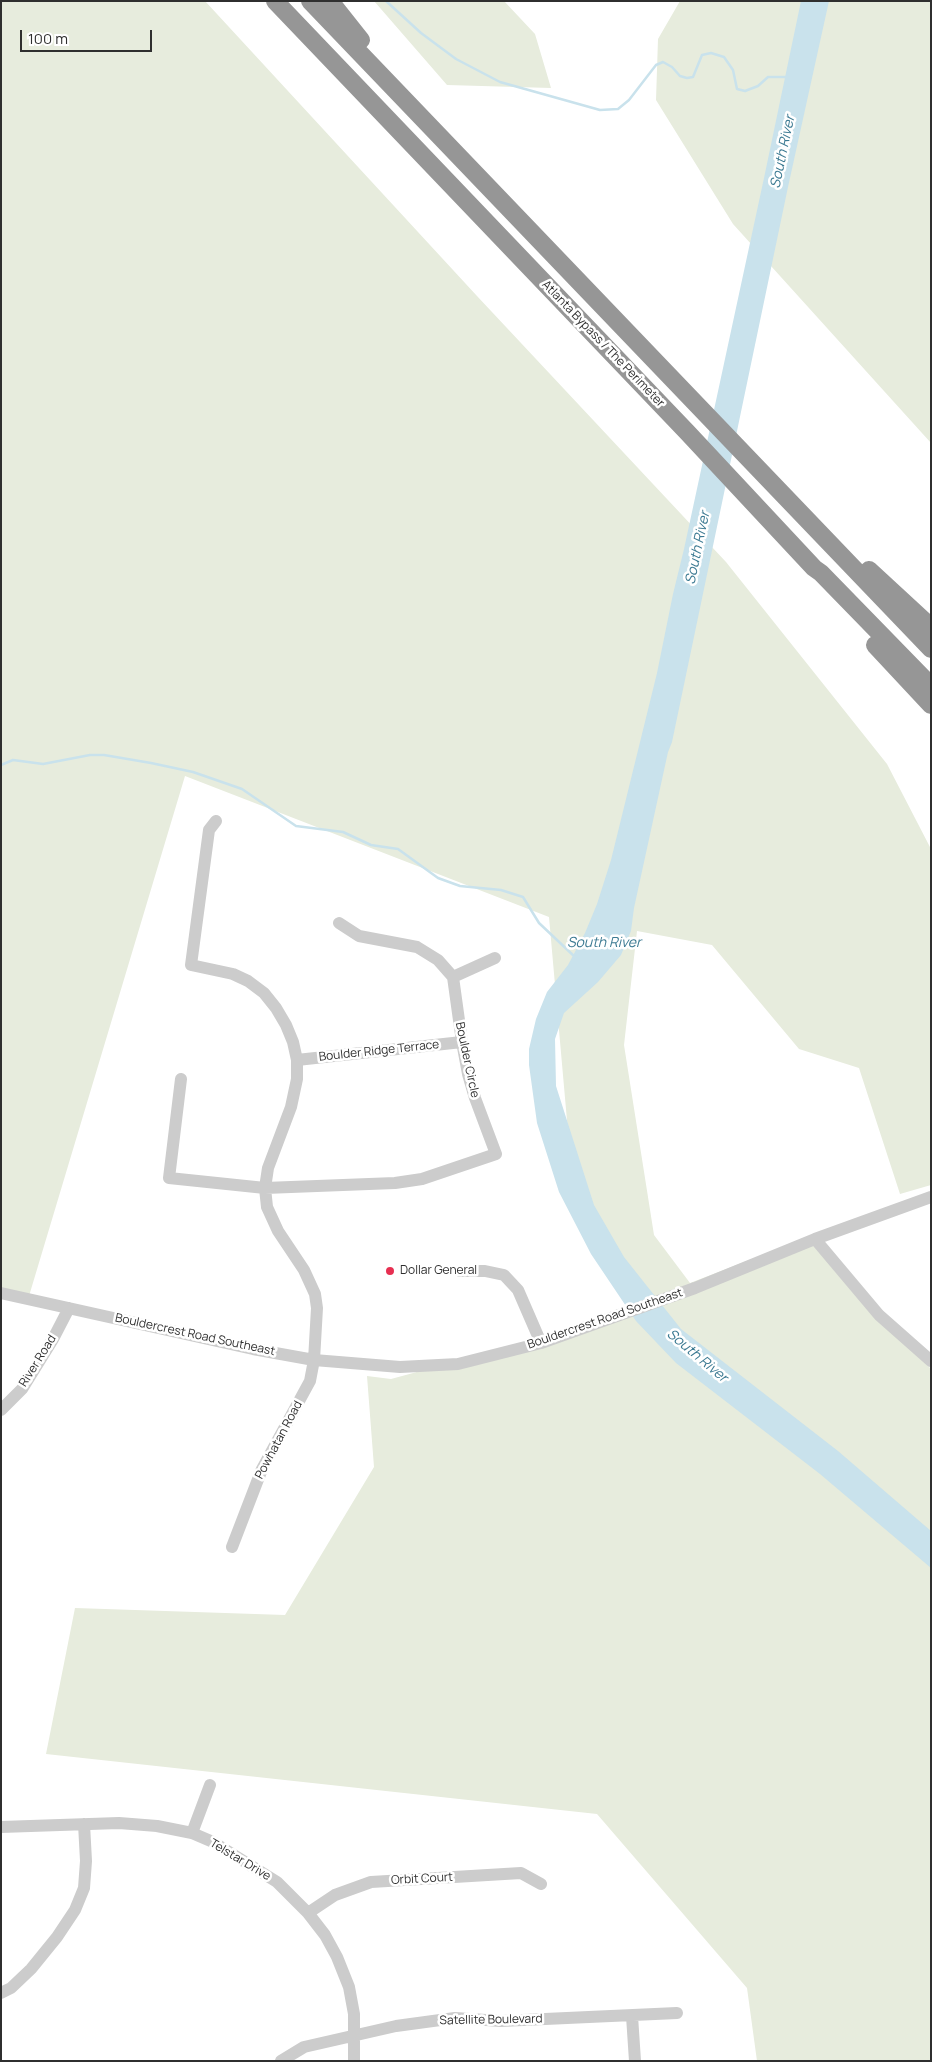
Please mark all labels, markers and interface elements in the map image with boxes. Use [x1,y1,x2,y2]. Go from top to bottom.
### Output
scale bar [22,20,155,52]
text: 100 m [28,28,68,49]
water label: South River [767,114,799,190]
street label: Atlanta Bypass / The Perimeter [539,278,667,410]
water label: South River [682,510,714,586]
water label: South River [567,935,641,951]
street label: Boulder Circle [452,1021,482,1099]
street label: Boulder Ridge Terrace [318,1038,440,1064]
place label: Dollar General [400,1264,477,1278]
marker: Dollar General [384,1265,396,1277]
street label: Bouldercrest Road Southeast [526,1286,684,1352]
street label: Bouldercrest Road Southeast [114,1311,276,1359]
water label: South River [663,1326,731,1386]
street label: River Road [16,1332,60,1390]
street label: Powhatan Road [252,1398,306,1482]
street label: Telstar Drive [207,1836,273,1884]
street label: Orbit Court [391,1870,453,1888]
street label: Satellite Boulevard [439,2012,543,2028]

